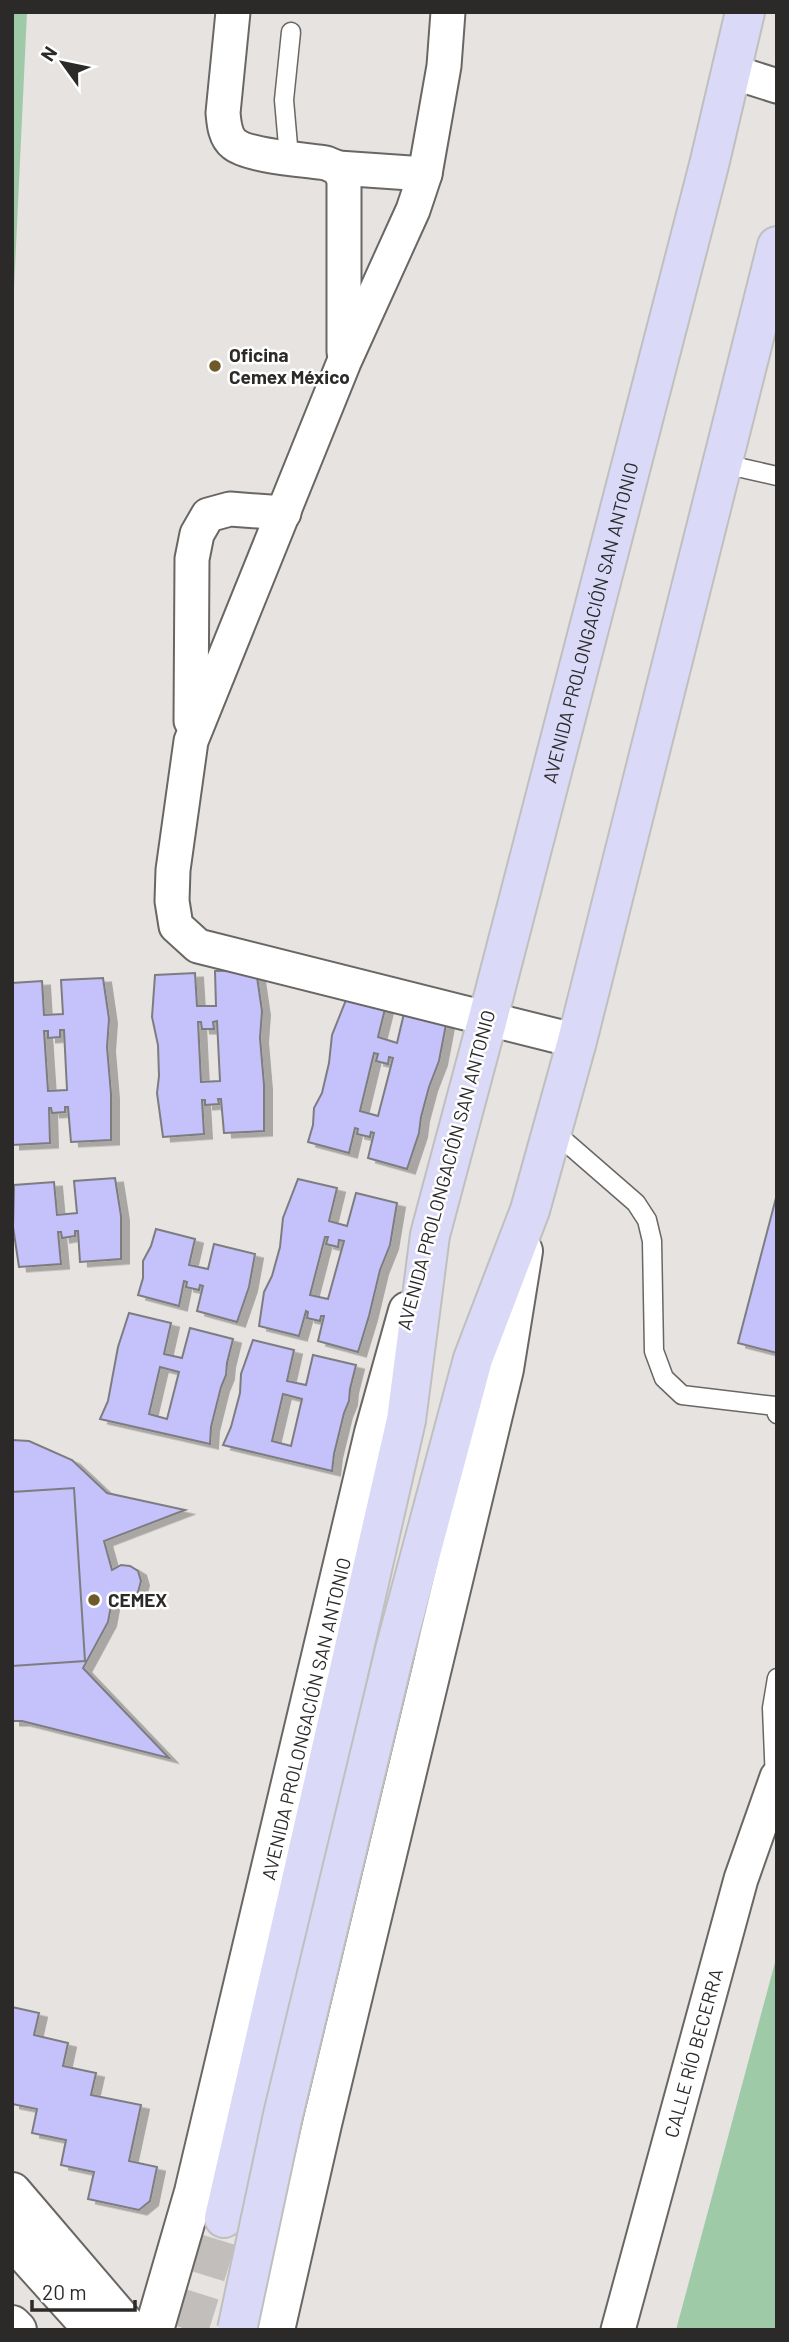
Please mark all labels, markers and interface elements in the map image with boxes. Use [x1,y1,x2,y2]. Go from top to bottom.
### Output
north arrow [28,28,98,98]
text: N [35,42,61,65]
place label: Oficina Cemex México [229,343,350,388]
marker: Oficina Cemex México [207,358,223,374]
street label: AVENIDA PROLONGACIÓN SAN ANTONIO [537,460,643,786]
street label: AVENIDA PROLONGACIÓN SAN ANTONIO [392,1007,499,1332]
street label: AVENIDA PROLONGACIÓN SAN ANTONIO [256,1555,355,1882]
place label: CEMEX [108,1588,167,1611]
marker: CEMEX [86,1592,102,1608]
street label: CALLE RÍO BECERRA [659,1966,727,2140]
scale bar [32,2268,135,2312]
text: 20 m [42,2279,87,2304]

